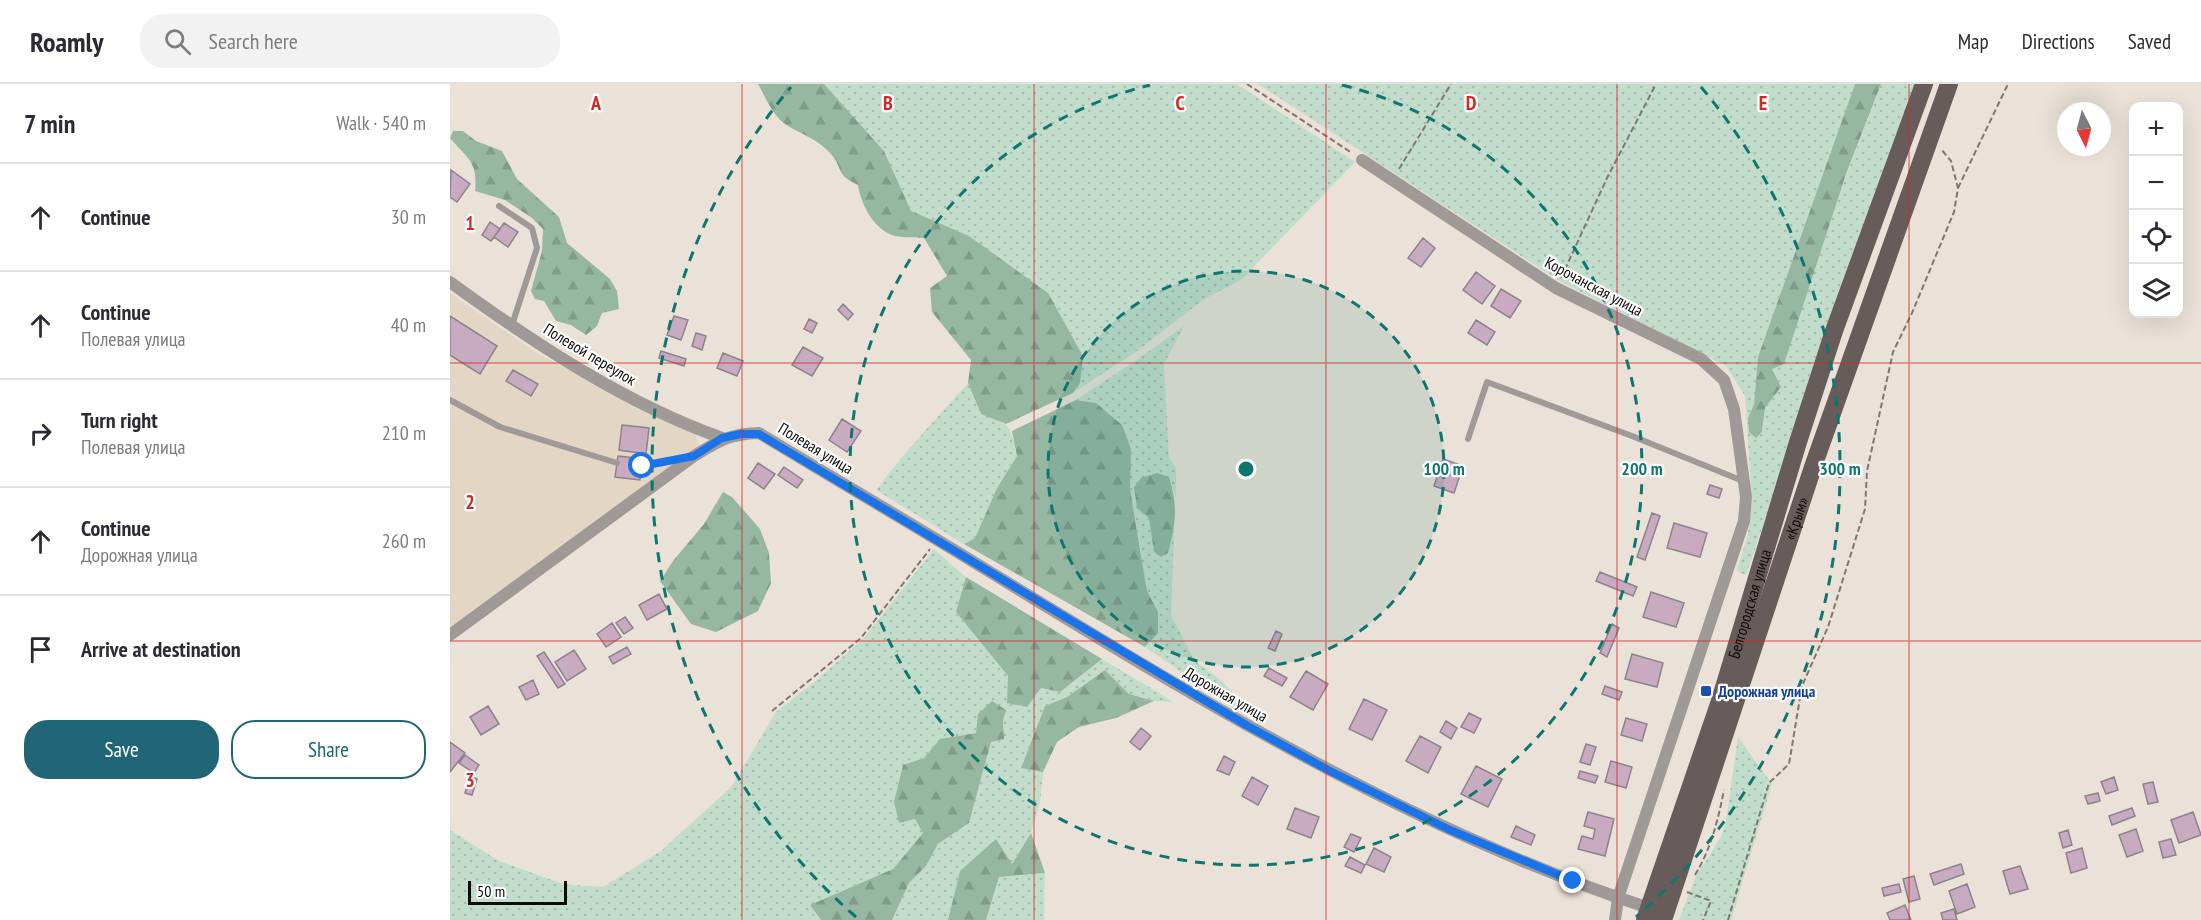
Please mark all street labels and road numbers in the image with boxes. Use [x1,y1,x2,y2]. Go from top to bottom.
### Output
street label: Корочанская улица [1542,252,1646,320]
street label: Полевой переулок [540,319,641,390]
street label: Полевая улица [775,418,857,478]
street label: «Крым» [1780,494,1812,543]
street label: Белгородская улица [1723,547,1775,661]
street label: Дорожная улица [1181,662,1271,726]

